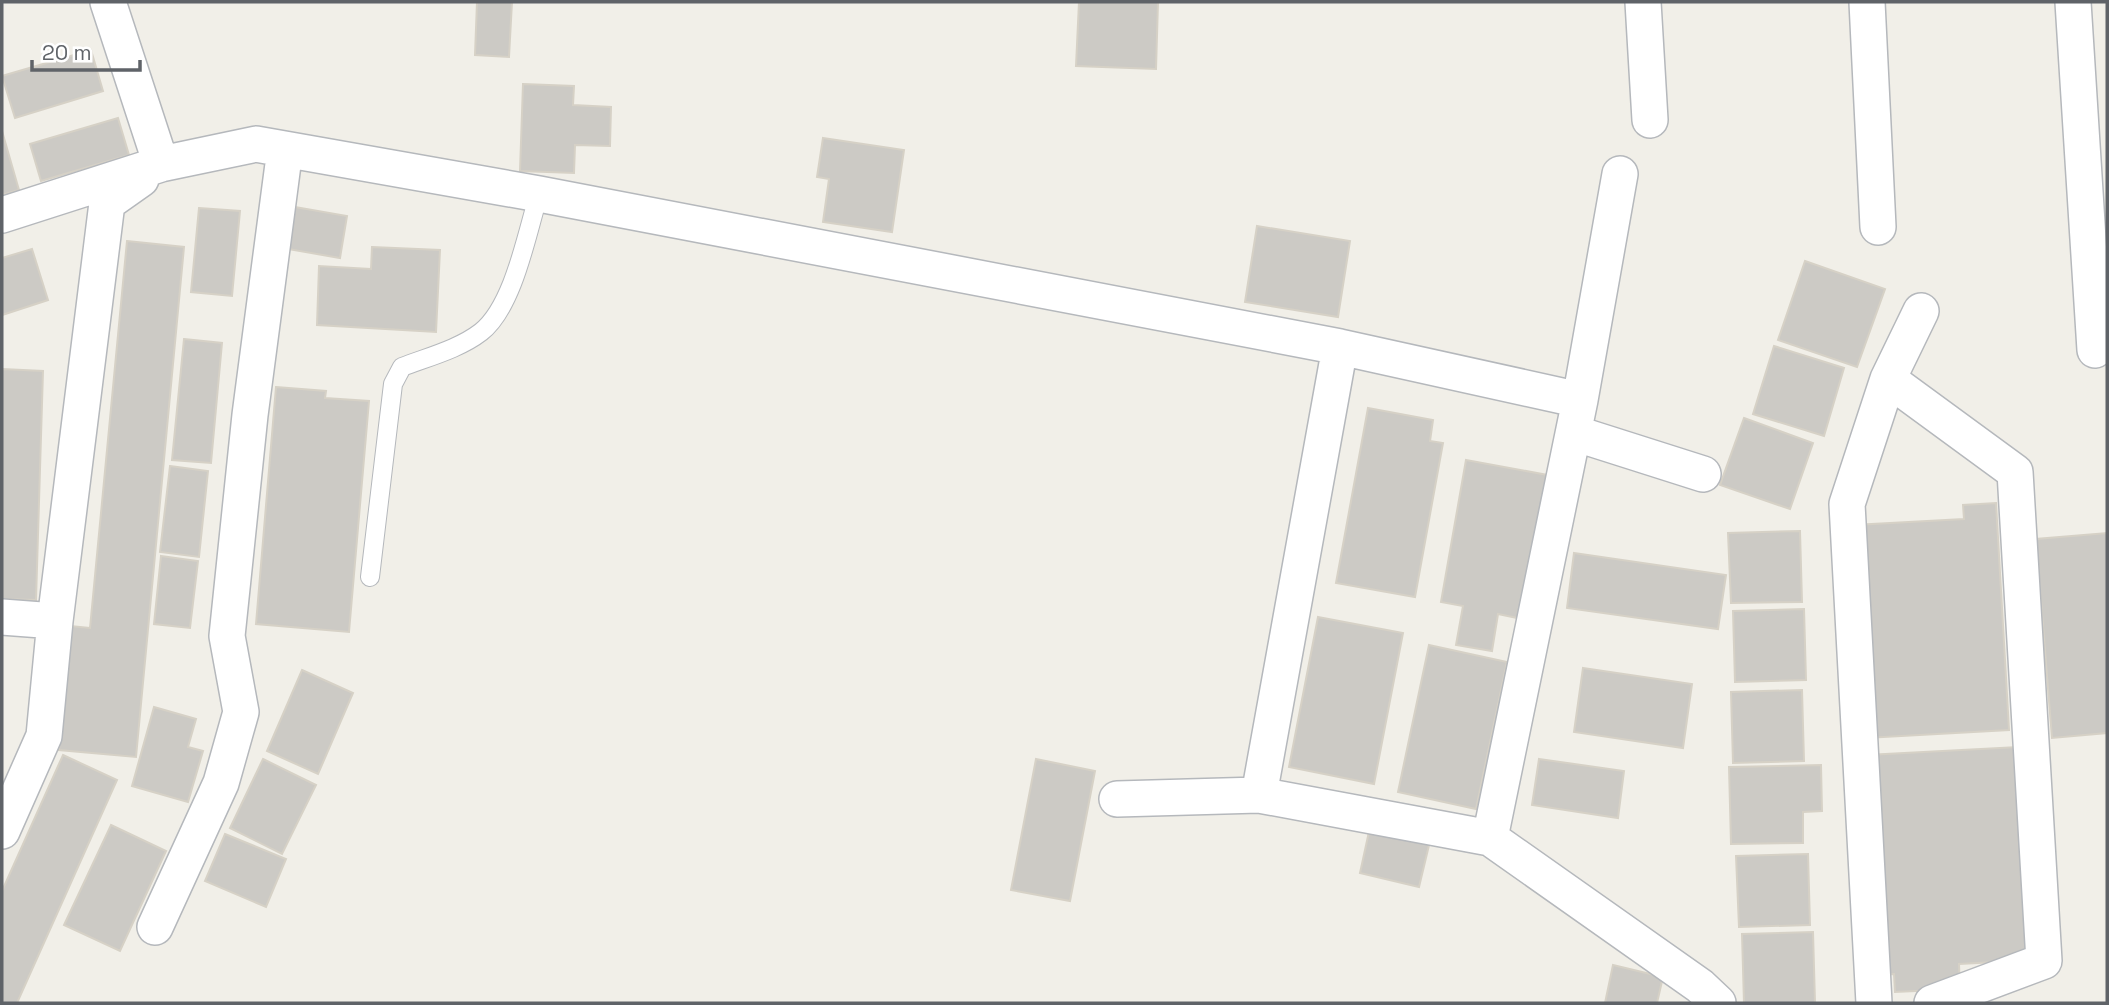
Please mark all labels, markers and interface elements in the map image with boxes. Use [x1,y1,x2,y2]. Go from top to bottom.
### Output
scale bar [32,28,140,72]
text: 20 m [42,39,92,66]

